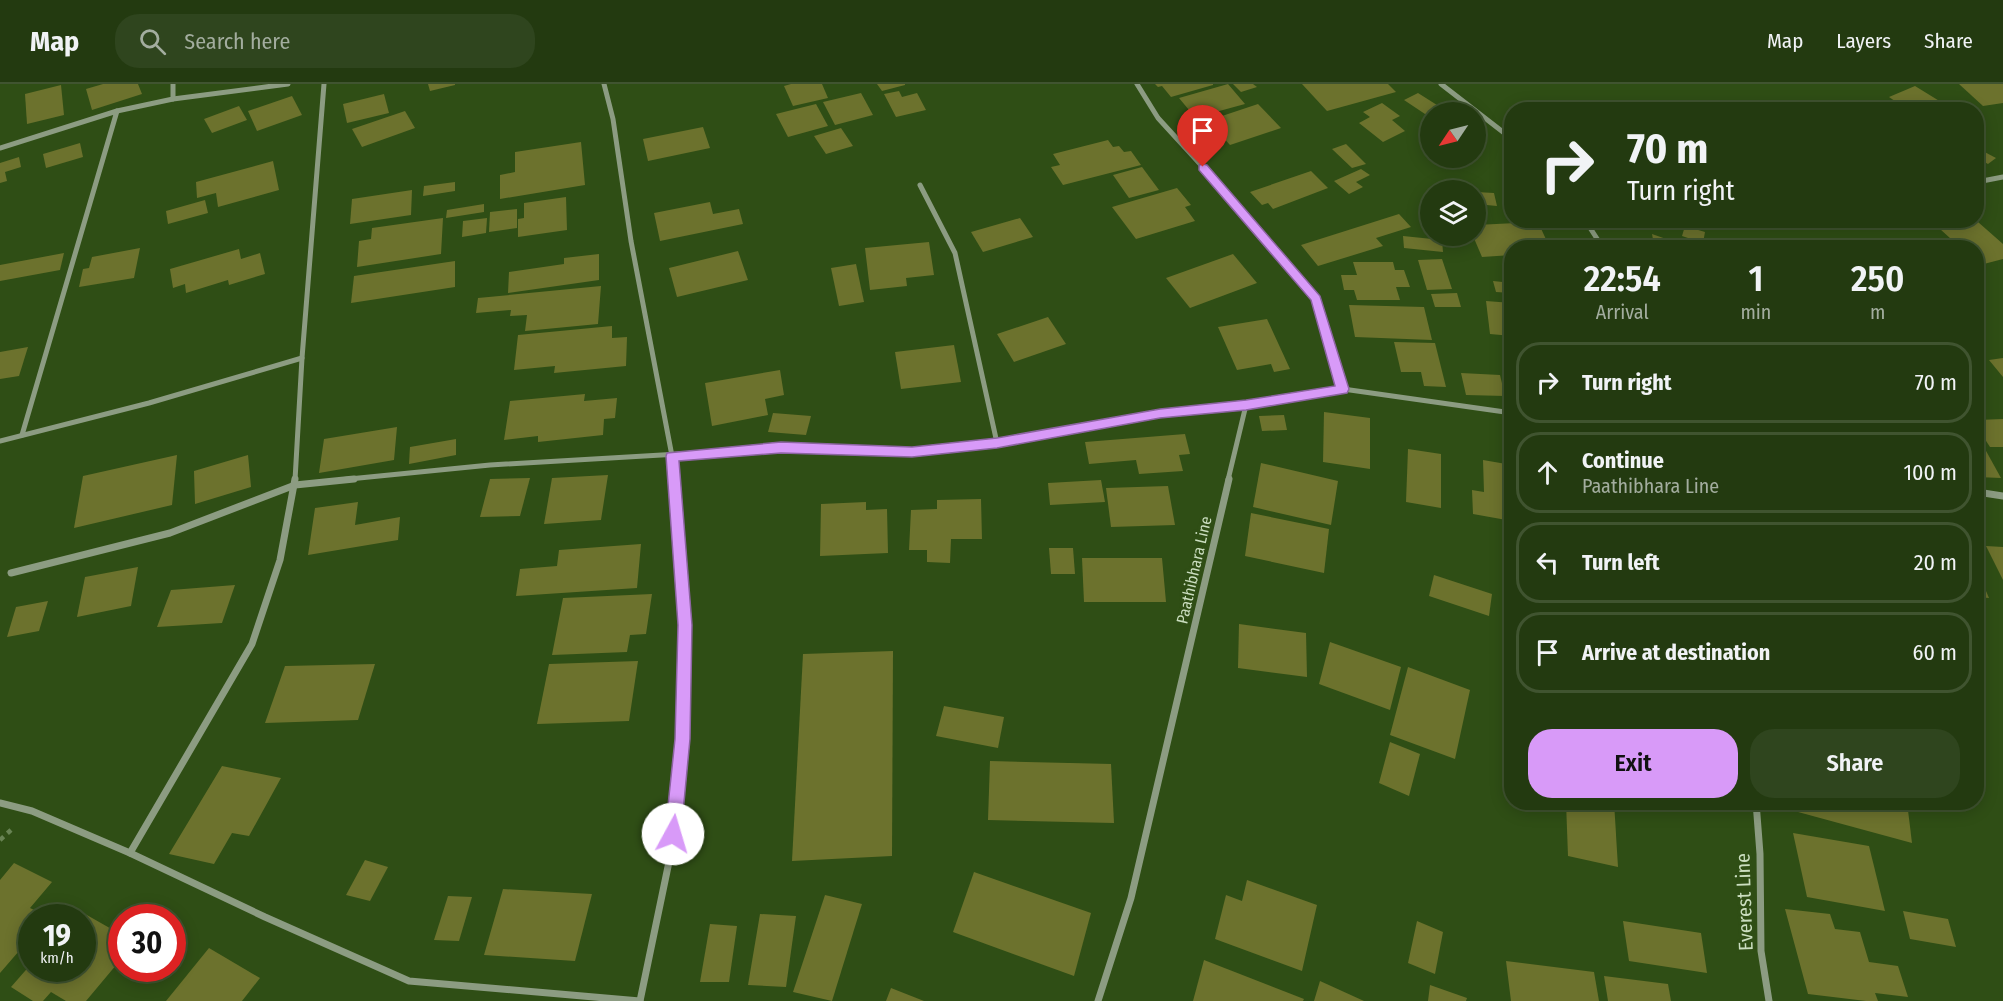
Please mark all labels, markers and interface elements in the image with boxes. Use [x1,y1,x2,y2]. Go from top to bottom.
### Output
search box [115,14,535,68]
text: Map [30,25,79,58]
icon: search [136,25,169,58]
text: Search here [184,28,290,55]
text: Map [1767,28,1803,54]
text: Layers [1836,28,1891,54]
text: Share [1924,28,1973,54]
north arrow [1420,102,1486,168]
map controls [1420,102,1486,246]
pin [1177,105,1228,167]
icon: arrive [1186,114,1219,147]
text: 70 m [1627,124,1708,174]
icon: right [1528,126,1606,204]
text: Turn right [1627,175,1735,207]
button: layers [1420,180,1486,246]
text: 22:54 [1584,257,1661,301]
text: 1 [1748,257,1763,301]
text: 250 [1851,257,1904,301]
text: Arrival [1596,300,1649,324]
text: min [1740,300,1771,324]
text: m [1870,300,1885,324]
icon: right [1531,366,1564,399]
text: Turn right [1582,369,1671,396]
text: 70 m [1915,369,1957,396]
text: Continue [1582,447,1664,474]
icon: ahead [1531,456,1564,489]
text: 100 m [1903,459,1957,486]
text: Paathibhara Line [1582,474,1719,498]
street label: Paathibhara Line [1172,514,1216,626]
icon: left [1531,546,1564,579]
text: Turn left [1582,549,1660,576]
text: 20 m [1914,549,1957,576]
icon: arrive [1531,636,1564,669]
text: Arrive at destination [1582,639,1770,666]
text: 60 m [1913,639,1957,666]
button: Exit [1528,729,1738,798]
button: Share [1750,729,1960,798]
position arrow [641,802,705,866]
street label: Everest Line [1730,853,1758,951]
speed limit sign: 30 [108,904,186,982]
text: 19 [43,918,71,954]
text: km/h [40,949,74,967]

